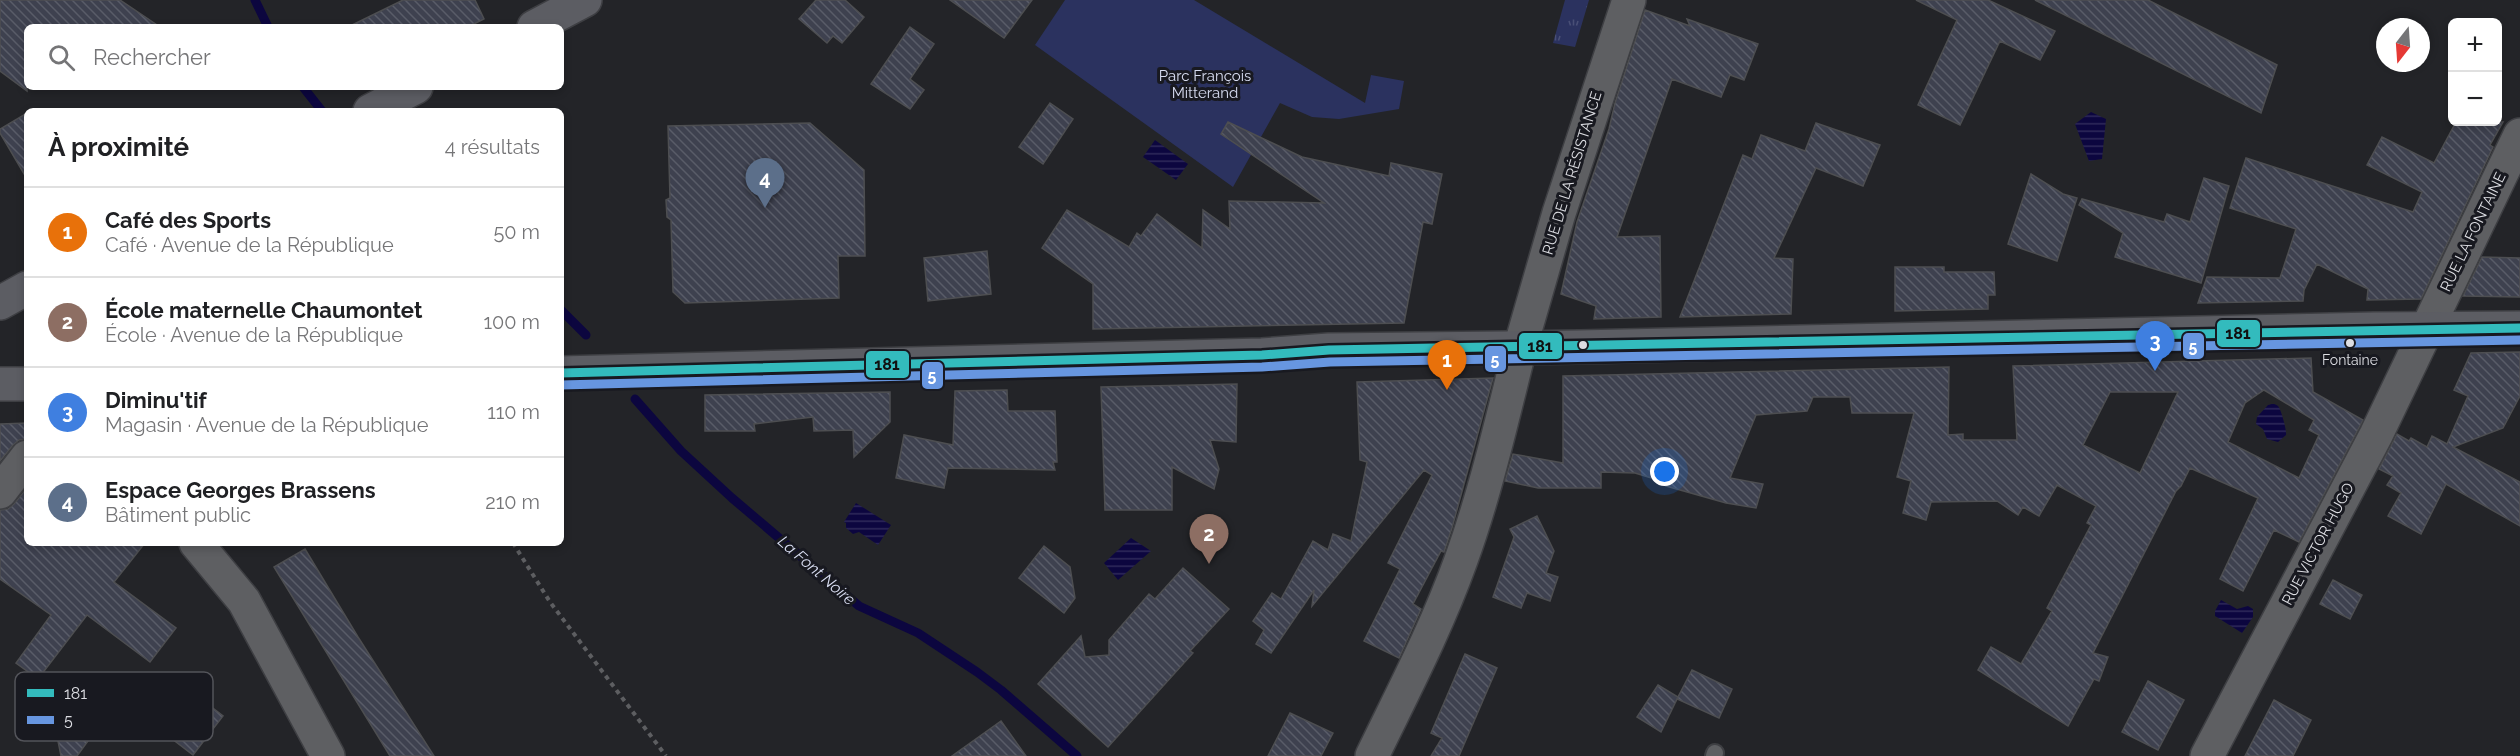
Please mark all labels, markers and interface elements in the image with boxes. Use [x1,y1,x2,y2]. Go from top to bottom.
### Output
north arrow [2376,18,2430,72]
map controls [2448,18,2502,126]
button: + [2448,18,2502,72]
search box [24,24,564,90]
icon: search [45,41,78,74]
text: Rechercher [93,44,211,70]
park label: Parc François Mitterand [1159,67,1251,102]
button: − [2448,72,2502,126]
street label: RUE DE LA RÉSISTANCE [1539,89,1605,257]
text: À proximité [48,132,189,162]
text: 4 résultats [445,135,540,159]
pin: 4 [746,158,784,208]
street label: RUE LA FONTAINE [2436,169,2510,295]
text: Café des Sports [105,207,271,233]
text: 1 [63,220,72,244]
text: 50 m [493,220,540,244]
text: Café · Avenue de la République [105,233,394,257]
text: École maternelle Chaumontet [105,297,422,323]
text: 2 [62,310,73,334]
text: 100 m [483,310,540,334]
line badge: 181 [2216,319,2261,348]
pin: 3 [2136,322,2174,371]
text: École · Avenue de la République [105,323,403,347]
text: 181 [2225,324,2251,343]
line badge: 181 [1518,332,1563,360]
line badge: 5 [2182,332,2205,360]
text: 181 [1527,337,1553,356]
text: 5 [2189,337,2198,356]
marker: Fontaine [2344,337,2356,349]
unlabelled marker [1577,339,1589,351]
pin: 1 [1428,340,1466,390]
line badge: 5 [1484,345,1507,373]
line badge: 181 [865,350,910,379]
text: 5 [1491,350,1500,369]
place label: Fontaine [2322,352,2378,368]
text: 181 [874,355,900,374]
line badge: 5 [921,361,944,390]
text: 5 [928,366,937,385]
text: Diminu'tif [105,387,207,413]
text: 3 [62,400,73,424]
text: 110 m [487,400,540,424]
text: Magasin · Avenue de la République [105,413,428,437]
your location [1650,457,1679,486]
text: Espace Georges Brassens [105,477,376,503]
street label: RUE VICTOR HUGO [2278,480,2358,608]
text: 4 [62,490,73,514]
text: 210 m [485,490,540,514]
text: Bâtiment public [105,503,251,527]
pin: 2 [1190,514,1228,564]
water label: La Font Noire [774,532,859,609]
legend [15,672,213,741]
text: 181 [64,684,87,703]
text: 5 [64,711,73,730]

